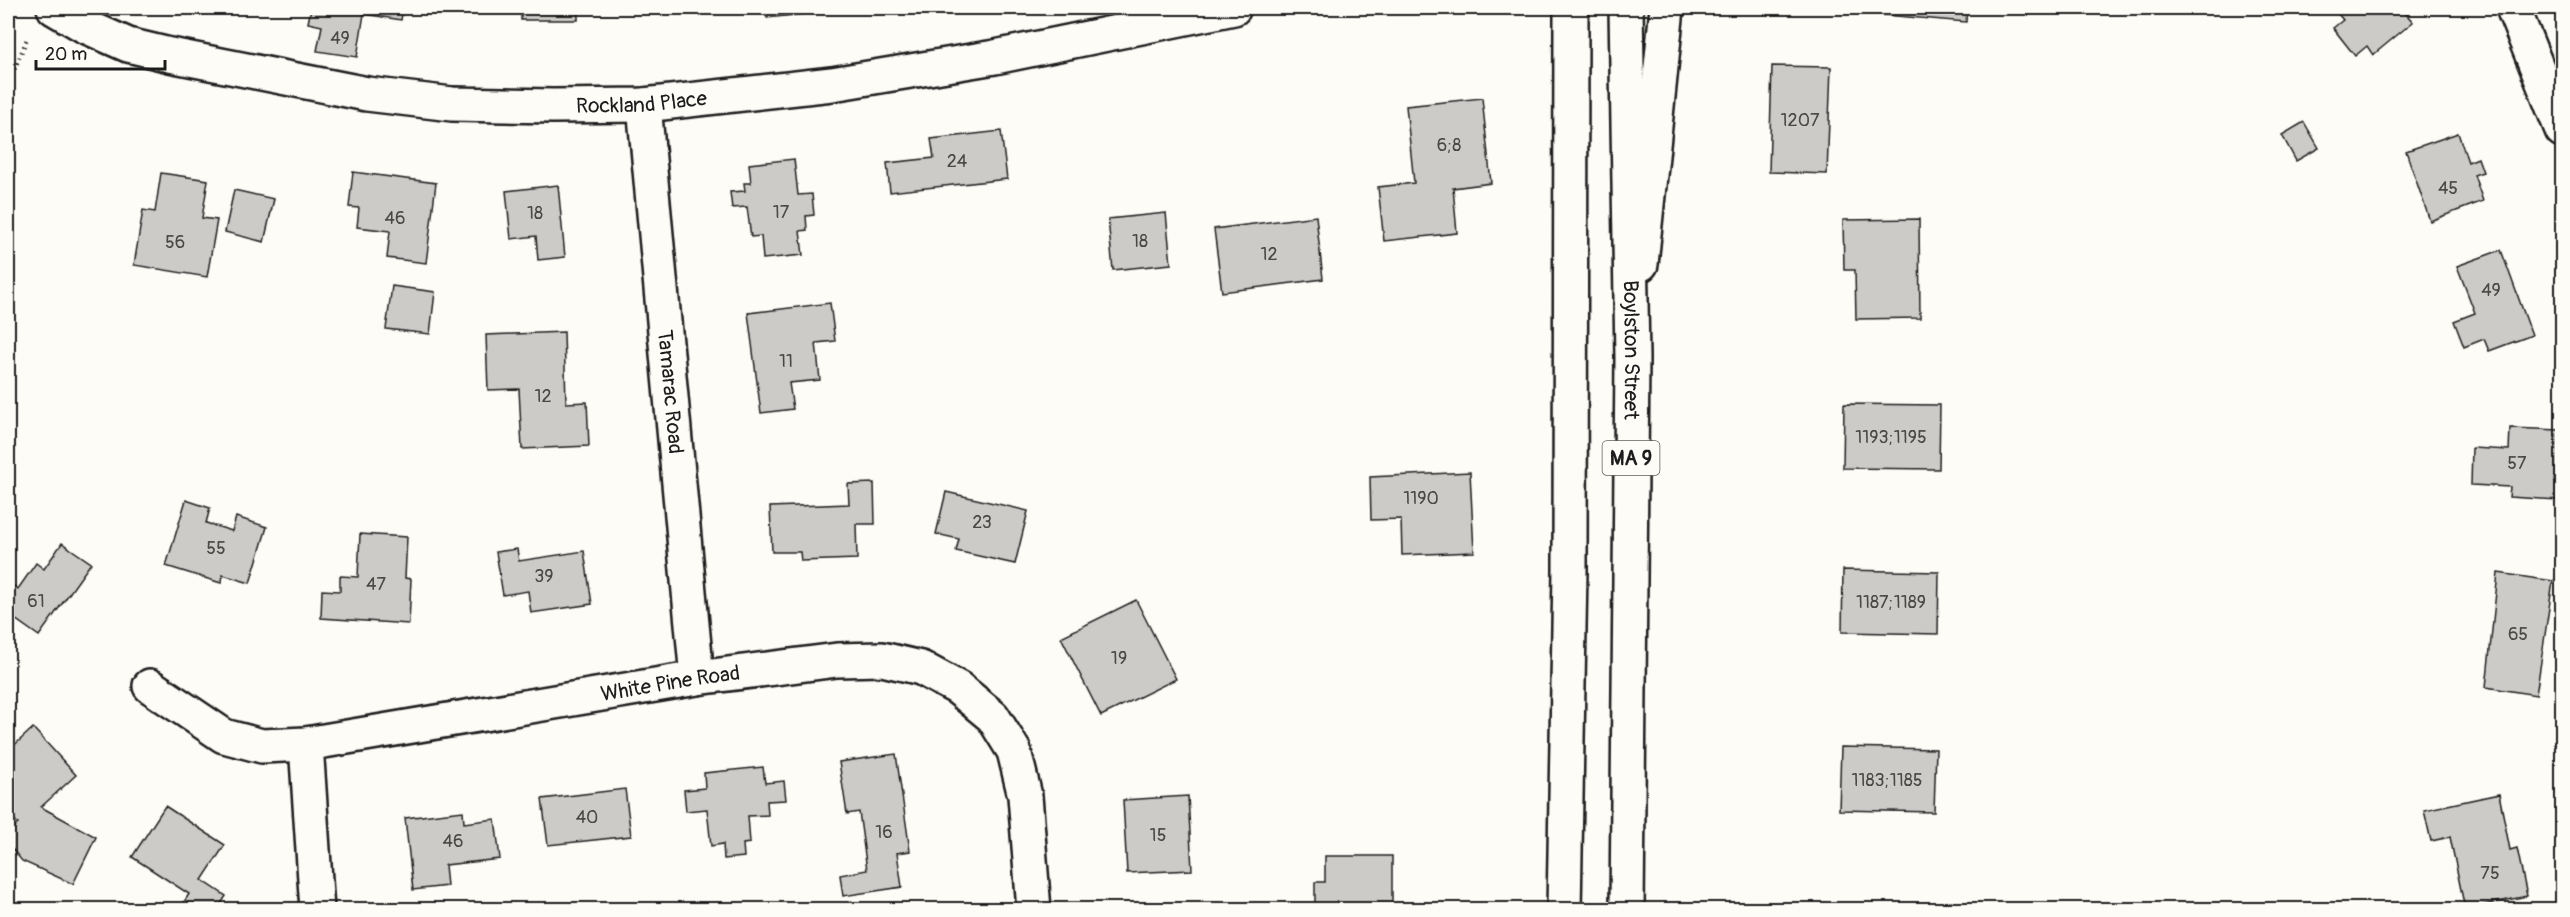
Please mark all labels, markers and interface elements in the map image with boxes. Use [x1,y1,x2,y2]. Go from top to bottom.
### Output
house number: 49 [330,27,350,50]
scale bar [36,33,165,71]
text: 20 m [45,43,87,66]
street label: Rockland Place [576,85,709,119]
house number: 1207 [1781,109,1820,132]
house number: 6;8 [1437,134,1461,157]
house number: 24 [947,150,968,173]
house number: 45 [2438,177,2458,200]
house number: 17 [773,201,790,224]
house number: 18 [527,202,543,225]
house number: 46 [385,207,405,230]
house number: 18 [1132,230,1148,253]
house number: 56 [165,231,185,254]
house number: 12 [1260,243,1278,266]
house number: 49 [2481,279,2501,302]
street label: Boylston Street [1617,280,1646,420]
street label: Tamarac Road [651,328,690,455]
house number: 11 [779,350,793,373]
house number: 12 [534,385,552,408]
house number: 1193;1195 [1855,426,1927,449]
road number: MA 9 [1602,441,1660,475]
house number: 57 [2507,452,2527,475]
house number: 1190 [1403,487,1439,510]
house number: 23 [972,511,992,534]
house number: 55 [206,537,226,560]
house number: 39 [534,565,554,588]
house number: 47 [366,573,386,596]
house number: 61 [27,590,45,613]
house number: 1187;1189 [1856,591,1926,614]
house number: 65 [2508,623,2528,646]
house number: 19 [1111,647,1127,670]
street label: White Pine Road [599,659,741,708]
house number: 1183;1185 [1851,769,1923,792]
house number: 40 [576,806,598,829]
house number: 16 [875,821,893,844]
house number: 15 [1150,824,1166,847]
house number: 46 [443,830,463,853]
house number: 75 [2480,862,2500,885]

